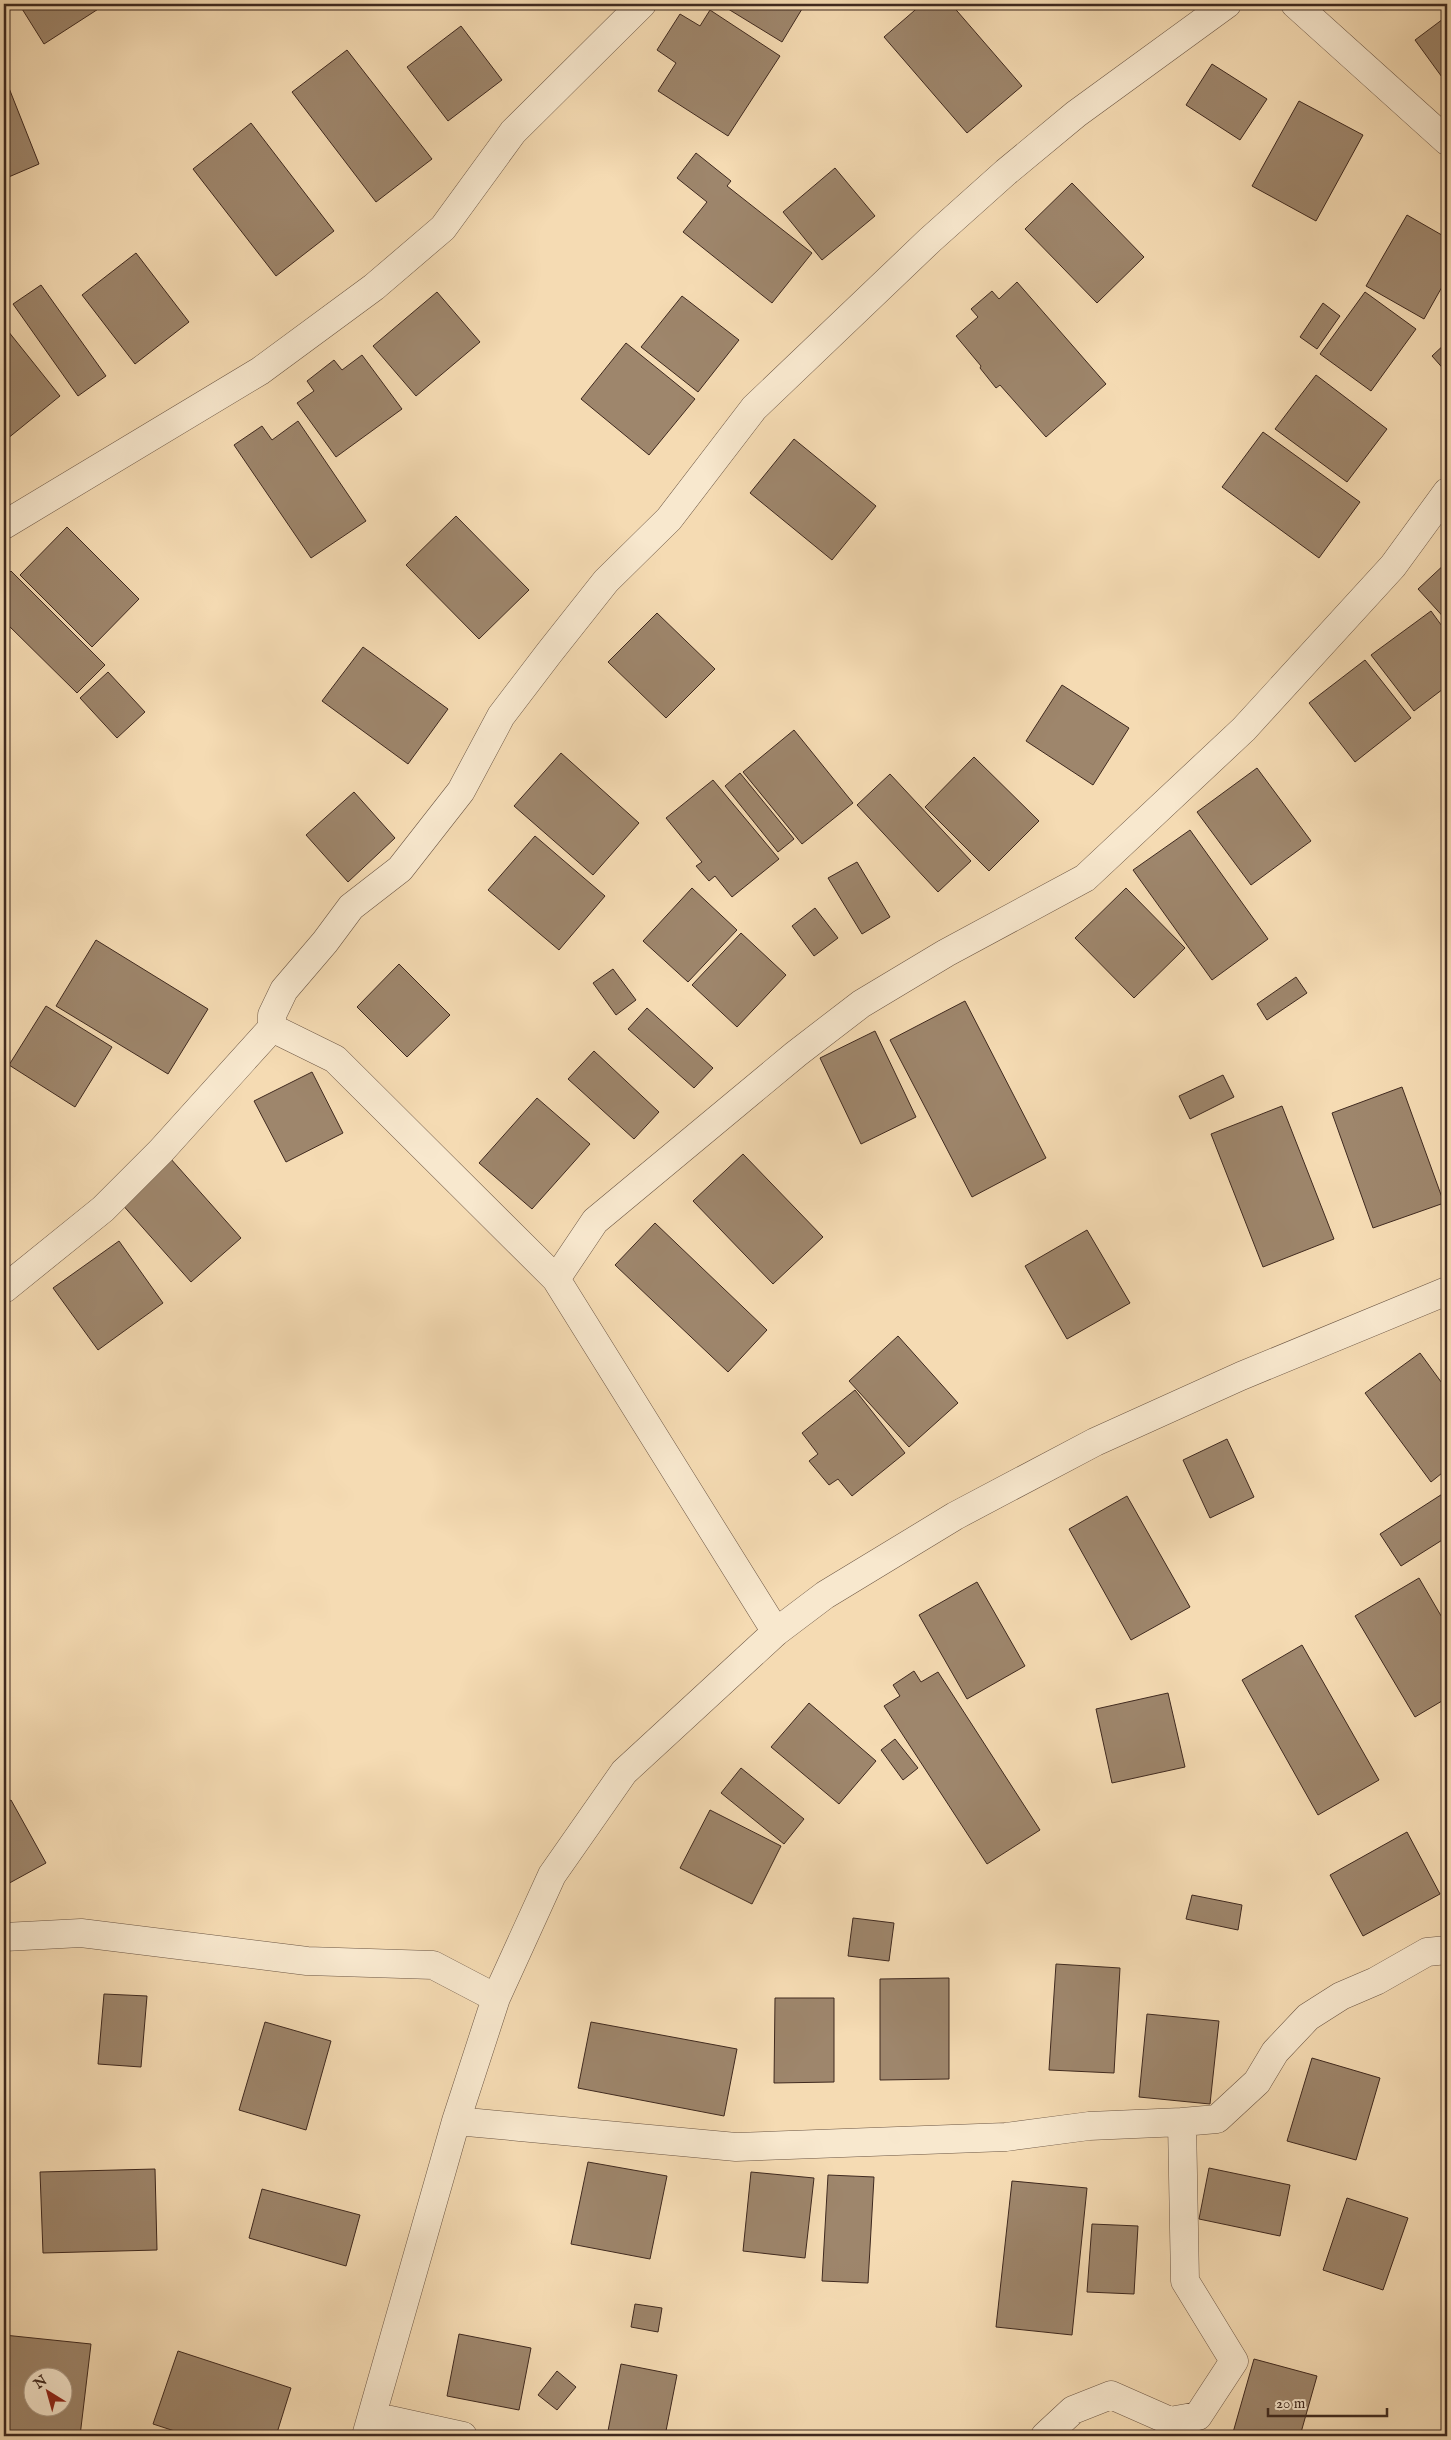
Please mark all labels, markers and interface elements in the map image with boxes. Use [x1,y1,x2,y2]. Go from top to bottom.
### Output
north arrow [22,2368,72,2418]
text: N [30,2372,51,2394]
scale bar [1268,2385,1387,2417]
text: 20 m [1276,2394,1306,2413]

